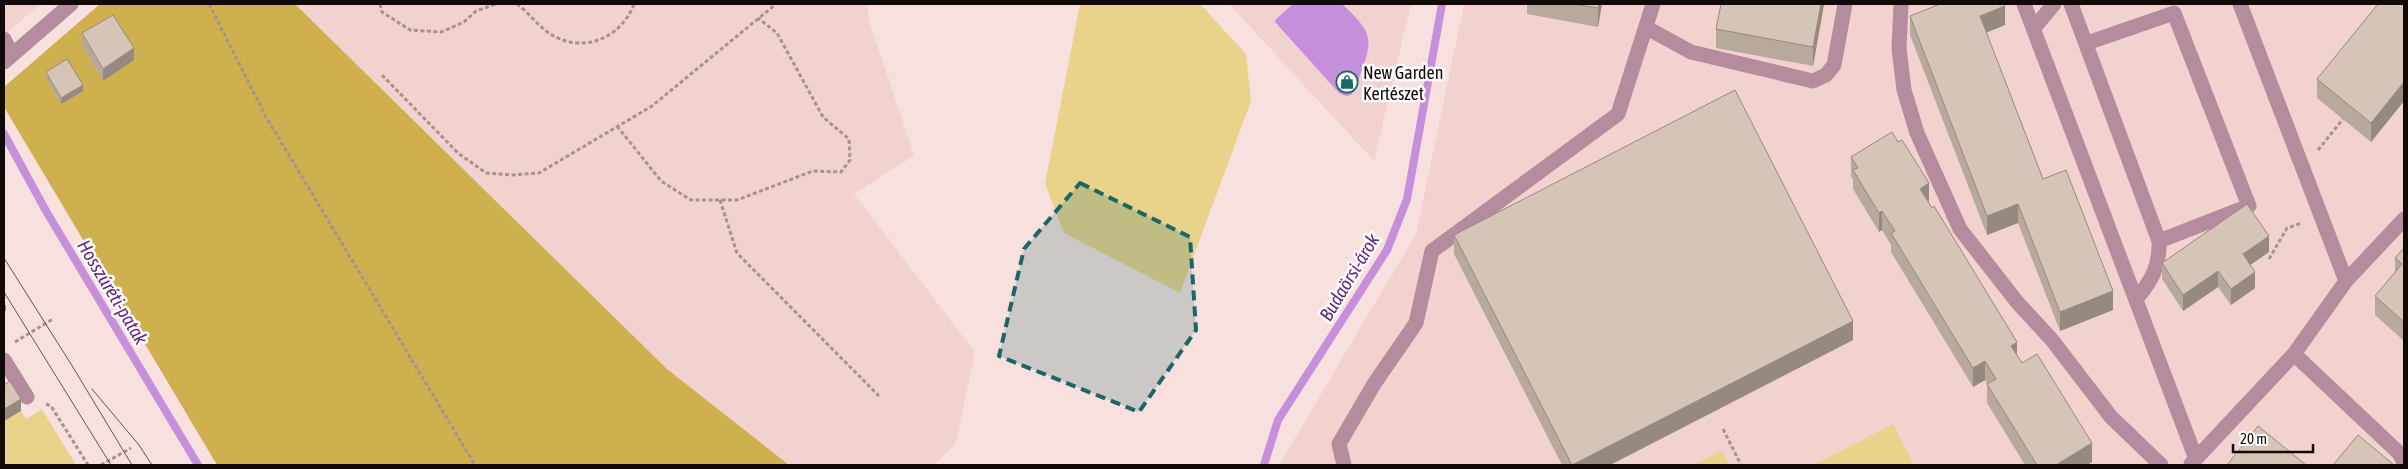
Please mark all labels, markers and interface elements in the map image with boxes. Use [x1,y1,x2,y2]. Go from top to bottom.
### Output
place label: New Garden Kertészet [1363,62,1443,104]
shop icon: New Garden Kertészet [1335,70,1359,94]
water label: Budaörsi-árok [1314,229,1384,324]
water label: Hosszúréti-patak [73,236,153,349]
scale bar [2233,422,2313,454]
text: 20 m [2240,430,2267,447]

